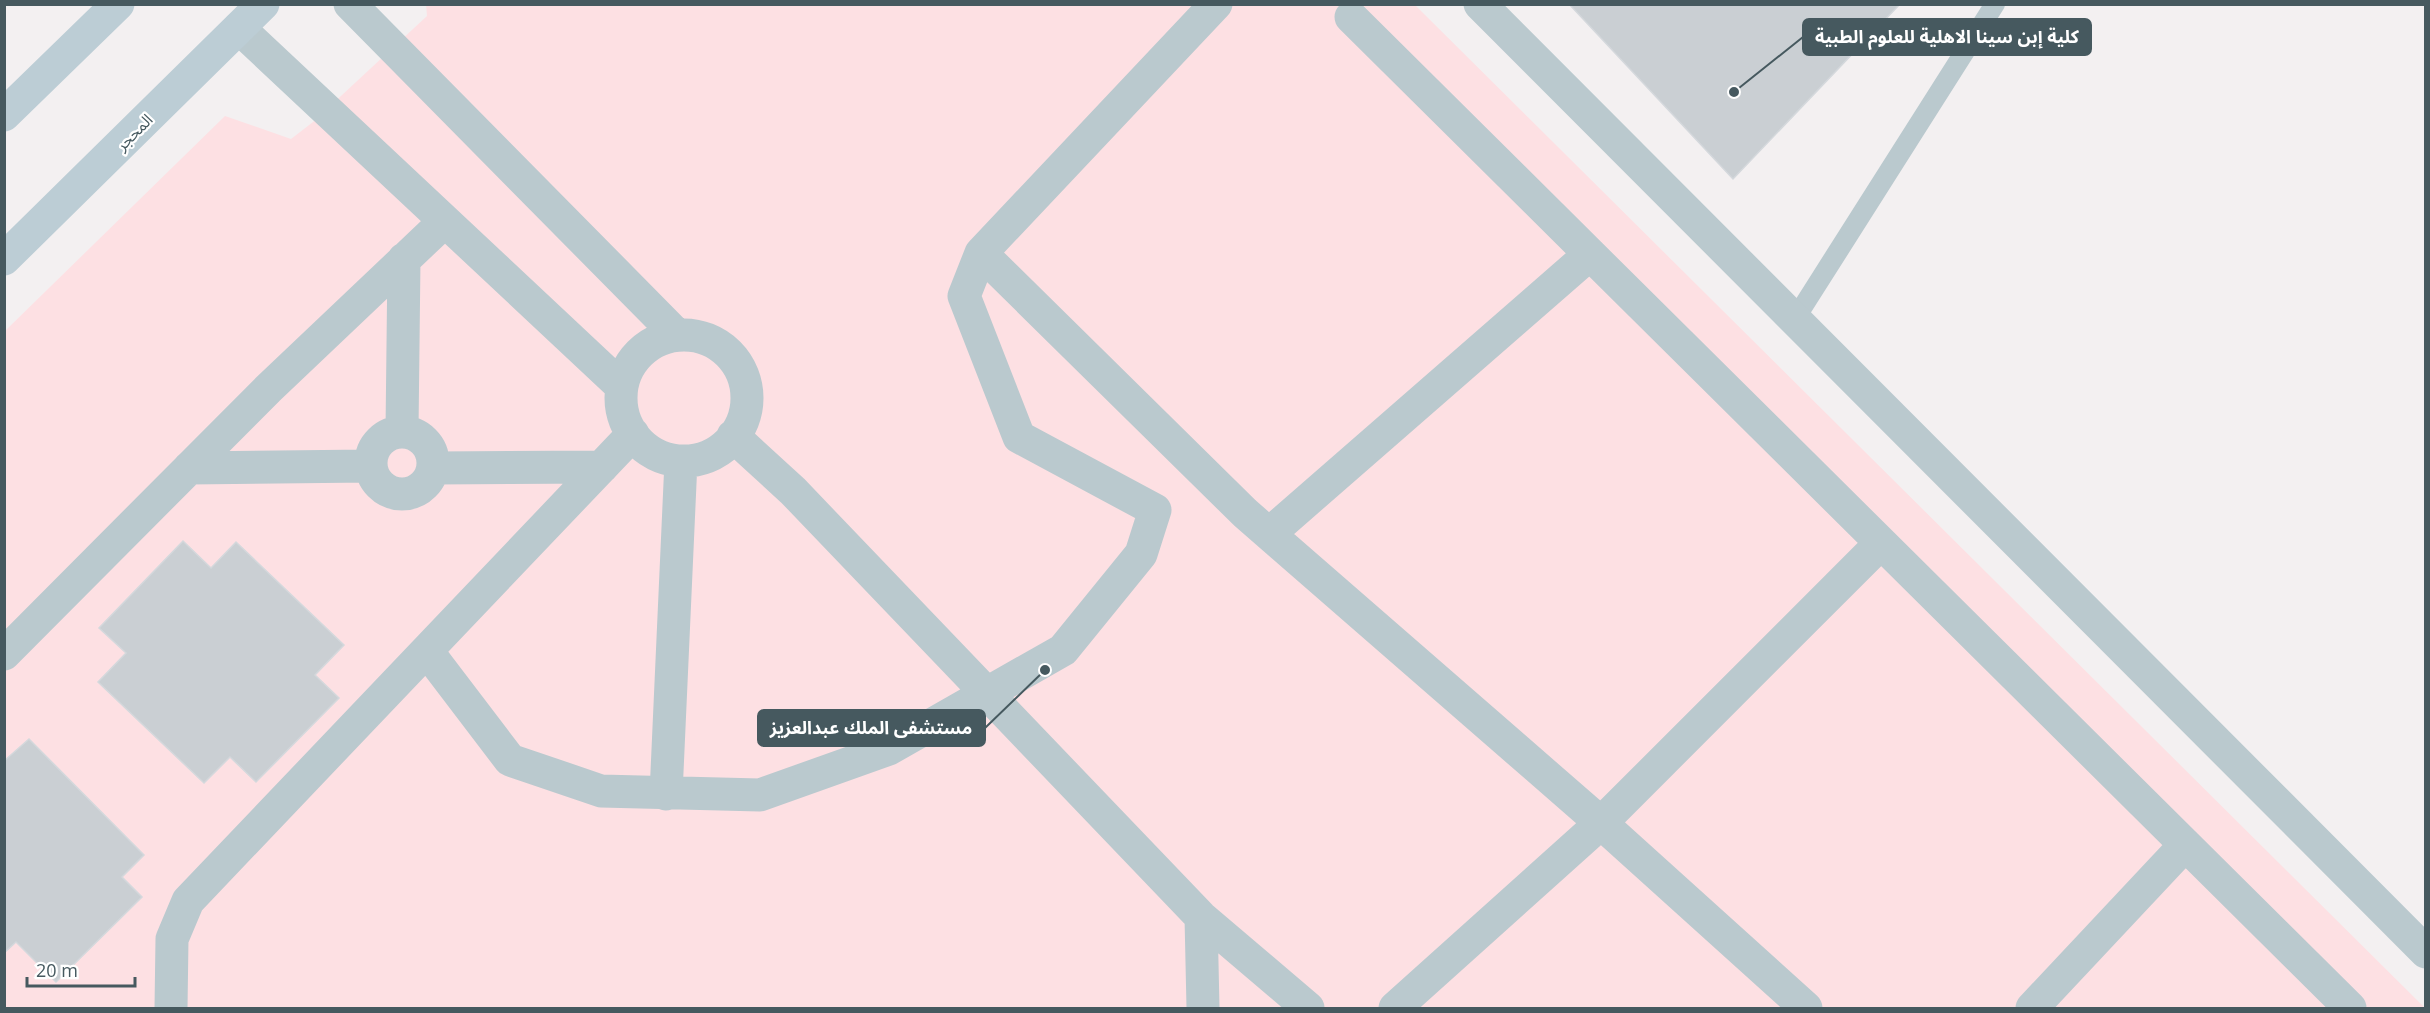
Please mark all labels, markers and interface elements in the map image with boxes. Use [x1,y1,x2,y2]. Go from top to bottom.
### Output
callout: كلية إبن سينا الاهلية للعلوم الطبية [1803,19,2091,55]
text: كلية إبن سينا الاهلية للعلوم الطبية [1815,24,2080,50]
street label: المحجر [110,109,157,156]
callout: مستشفى الملك عبدالعزيز [758,710,985,746]
text: مستشفى الملك عبدالعزيز [769,715,972,739]
scale bar [27,950,135,988]
text: 20 m [36,958,78,982]

